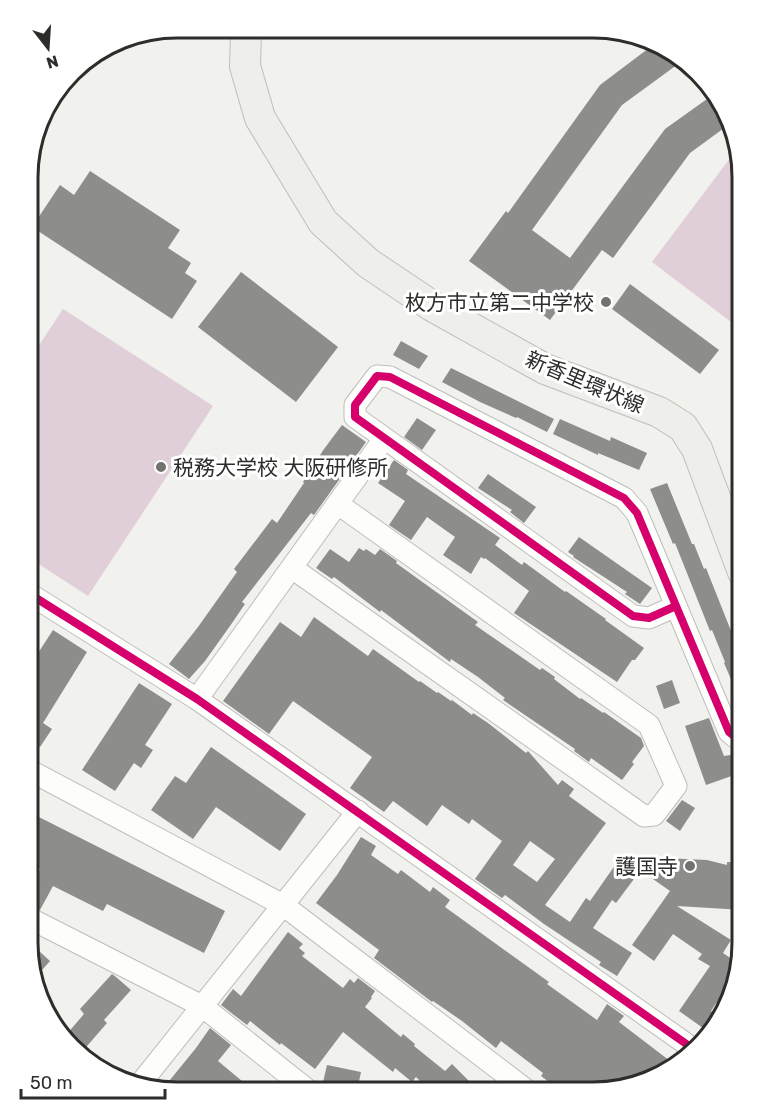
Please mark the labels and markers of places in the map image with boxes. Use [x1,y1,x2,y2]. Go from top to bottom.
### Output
place label: 枚方市立第二中学校 [405,290,594,315]
marker: 枚方市立第二中学校 [599,295,613,309]
place label: 税務大学校 大阪研修所 [173,455,388,480]
marker: 税務大学校 大阪研修所 [154,460,168,474]
place label: 護国寺 [615,854,678,879]
marker: 護国寺 [683,859,697,873]

